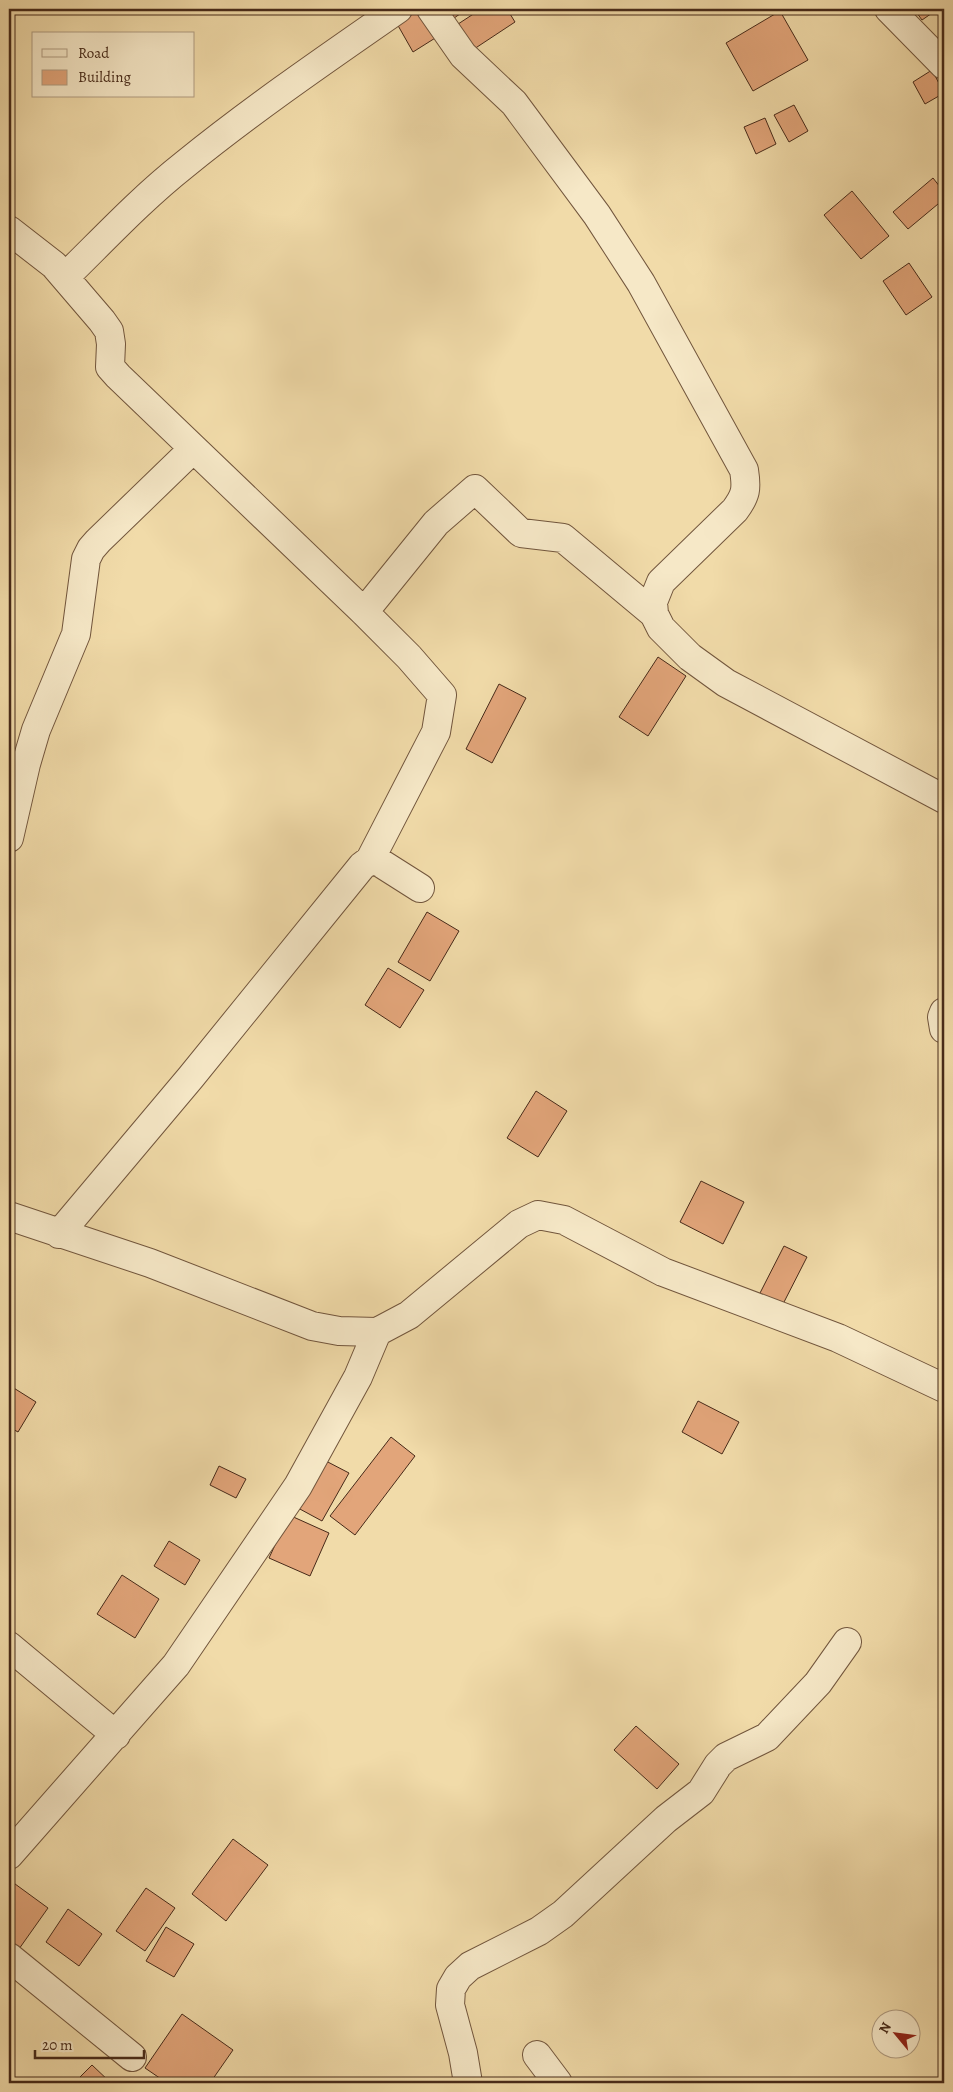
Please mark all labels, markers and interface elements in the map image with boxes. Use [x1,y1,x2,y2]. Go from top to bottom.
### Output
legend [32,32,195,98]
text: Road [78,43,110,63]
text: Building [78,67,131,87]
north arrow [870,2010,920,2060]
text: N [874,2019,896,2037]
scale bar [35,2027,144,2059]
text: 20 m [42,2035,73,2055]

